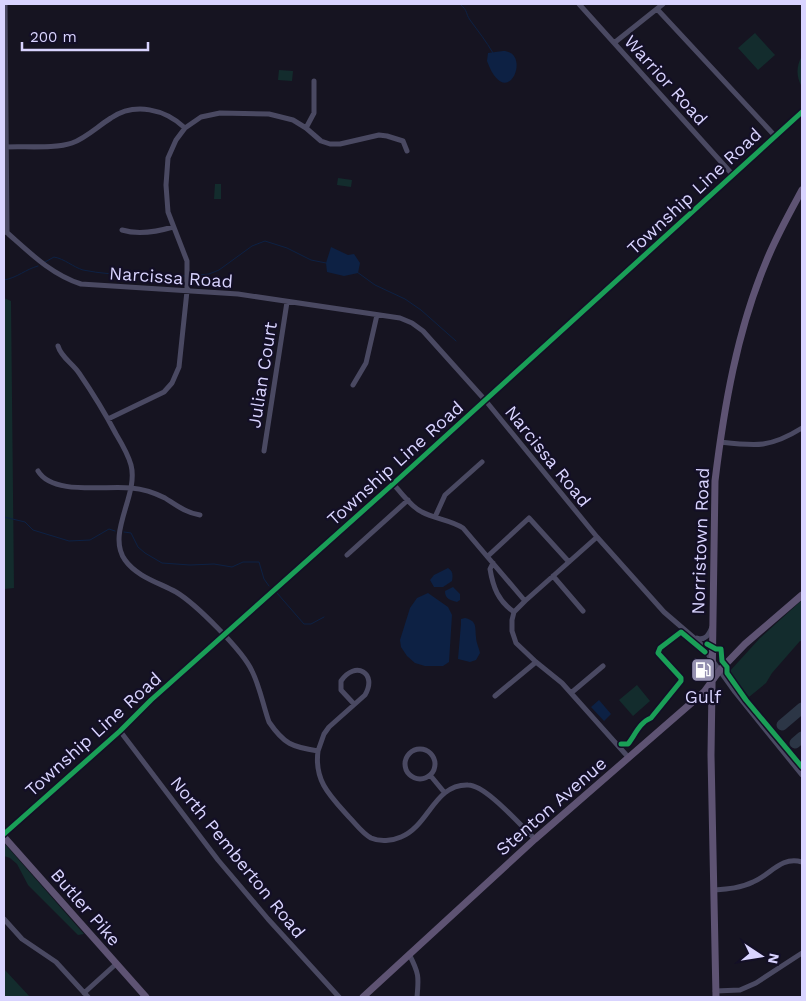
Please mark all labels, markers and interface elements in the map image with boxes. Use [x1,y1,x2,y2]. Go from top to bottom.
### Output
scale bar [22,20,149,52]
text: 200 m [30,28,77,46]
street label: Warrior Road [620,31,712,129]
street label: Township Line Road [623,123,765,259]
street label: Narcissa Road [108,262,234,292]
street label: Julian Court [243,320,281,430]
street label: Township Line Road [323,396,467,530]
street label: Narcissa Road [501,401,595,511]
street label: Norristown Road [687,467,713,615]
fuel station icon: Gulf [690,657,716,683]
street label: Township Line Road [21,667,165,801]
place label: Gulf [685,686,721,707]
street label: Stenton Avenue [492,752,610,860]
street label: North Pemberton Road [166,772,310,942]
street label: Butler Pike [47,864,125,950]
north arrow [736,931,786,981]
text: N [765,952,783,965]

